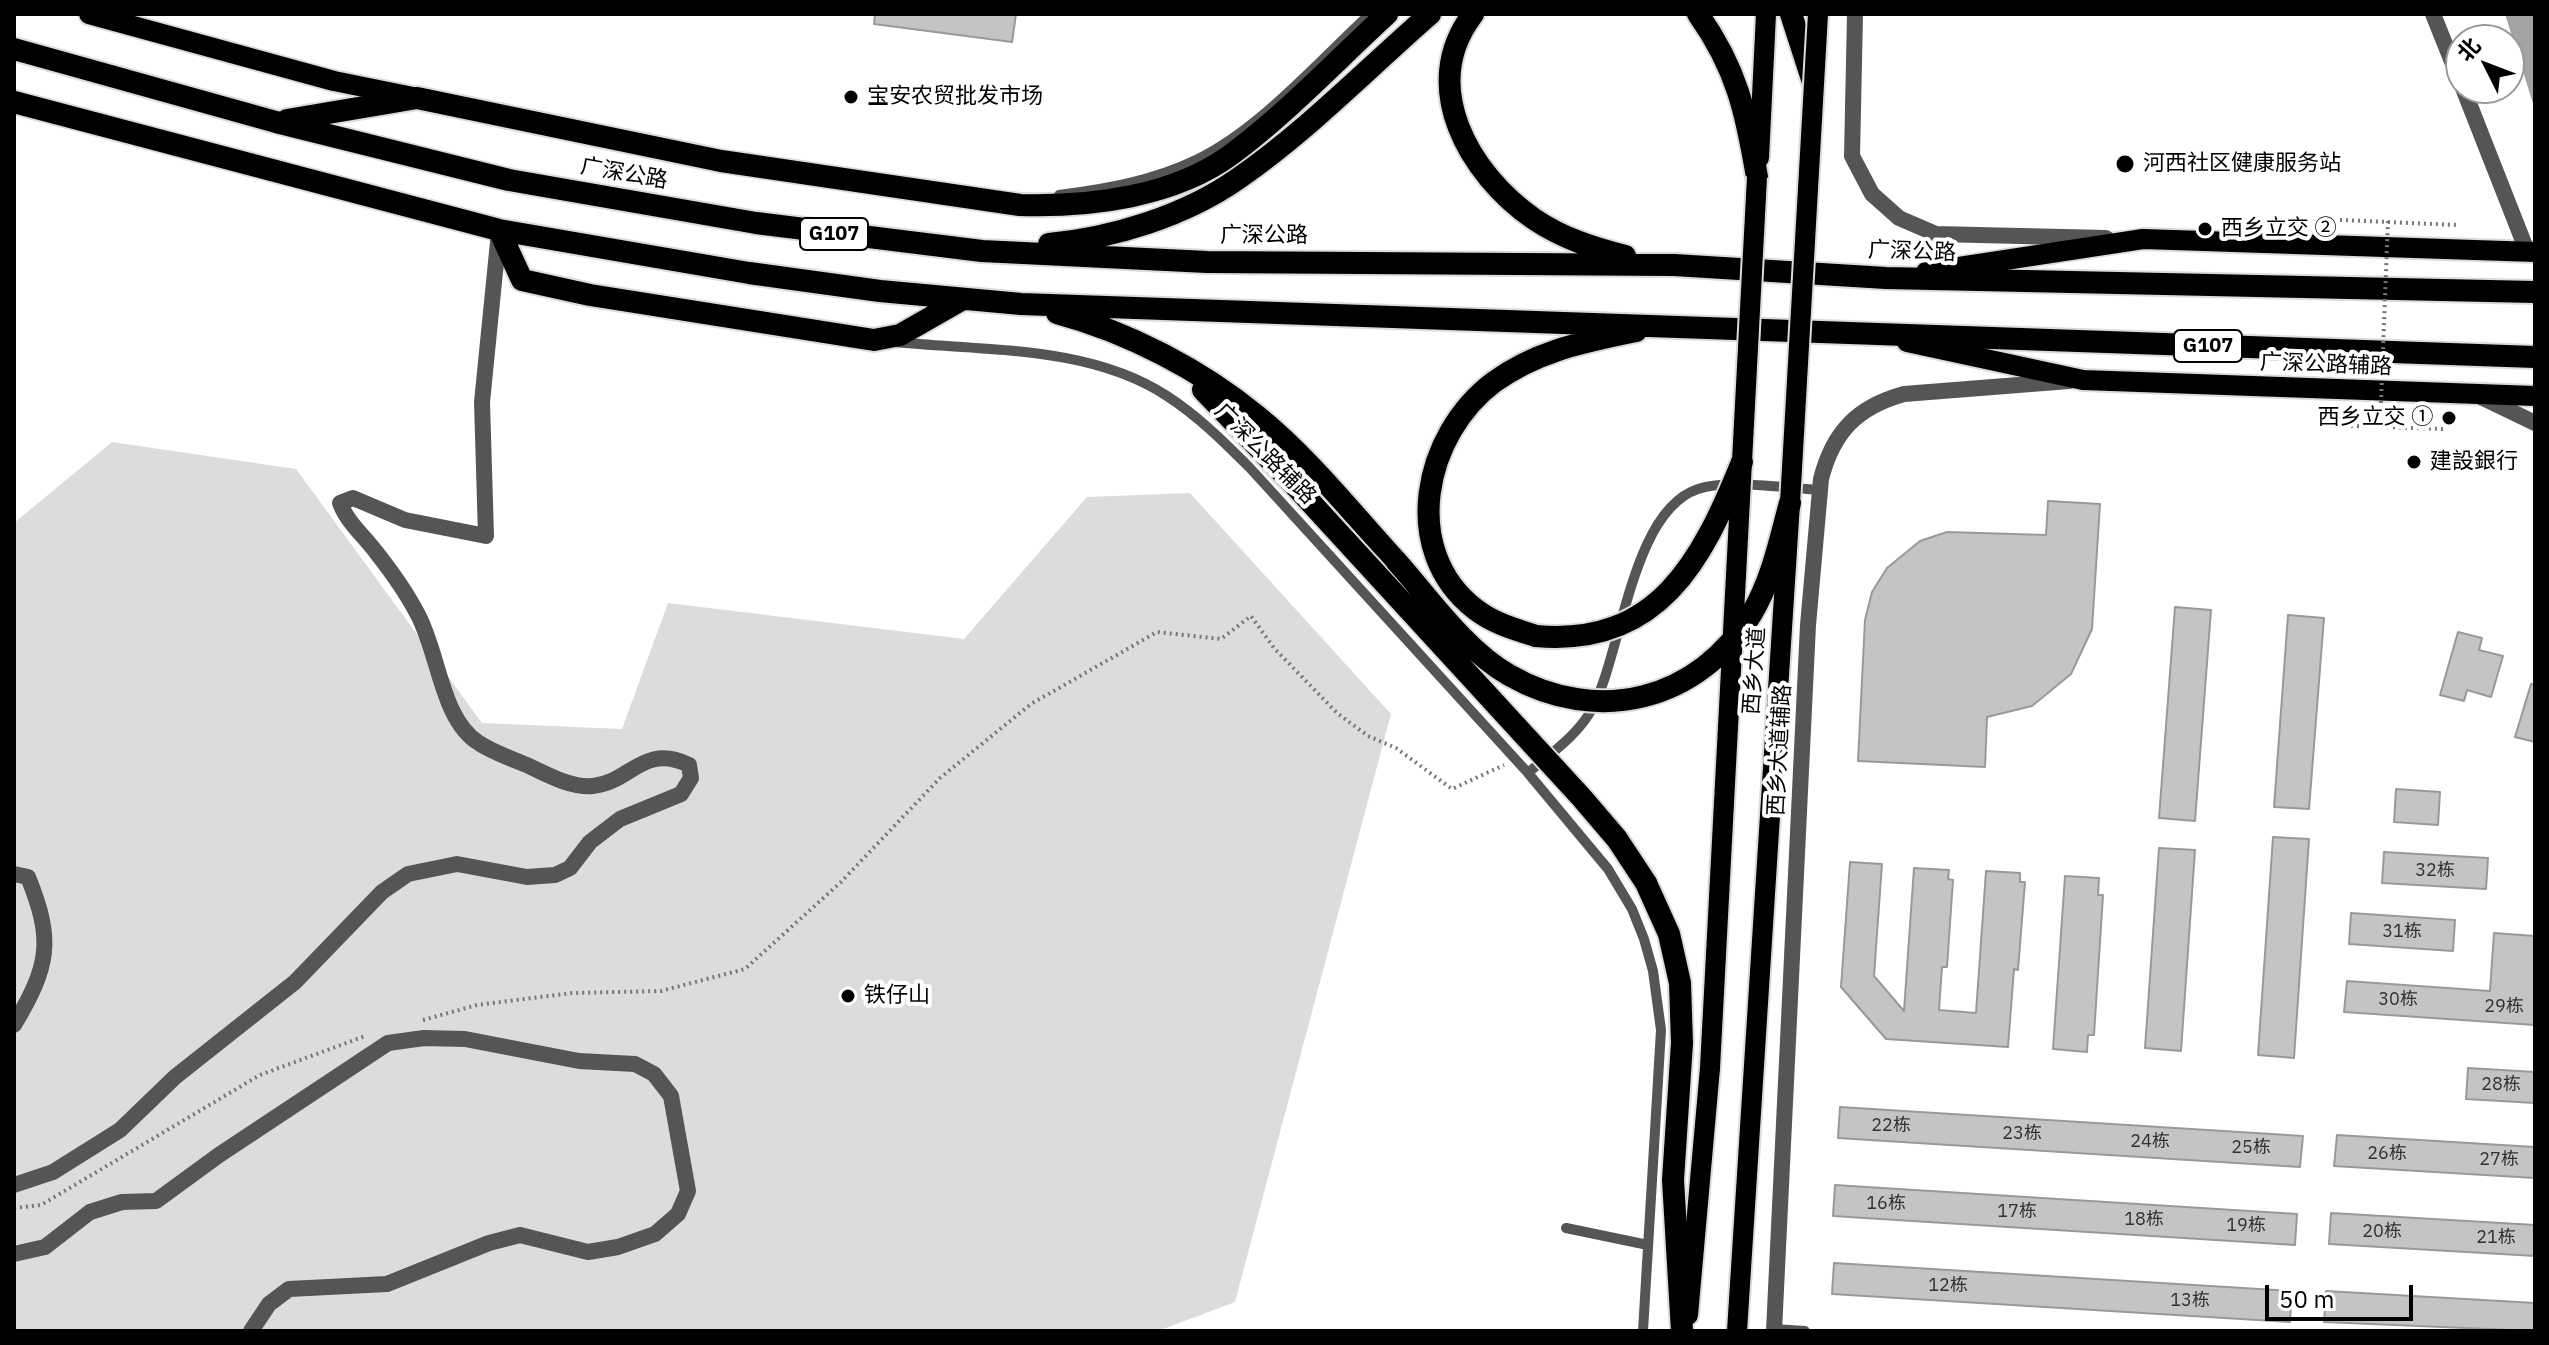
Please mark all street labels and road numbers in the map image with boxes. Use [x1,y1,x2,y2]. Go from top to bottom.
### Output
street label: 广深公路 [578,153,670,195]
road number: G107 [800,218,868,250]
street label: 广深公路 [1220,223,1308,249]
street label: 广深公路 [1868,237,1956,267]
road number: G107 [2174,330,2242,362]
street label: 广深公路辅路 [2260,350,2392,380]
street label: 广深公路辅路 [1209,398,1321,510]
street label: 西乡大道 [1739,626,1771,716]
street label: 西乡大道辅路 [1763,683,1797,817]

